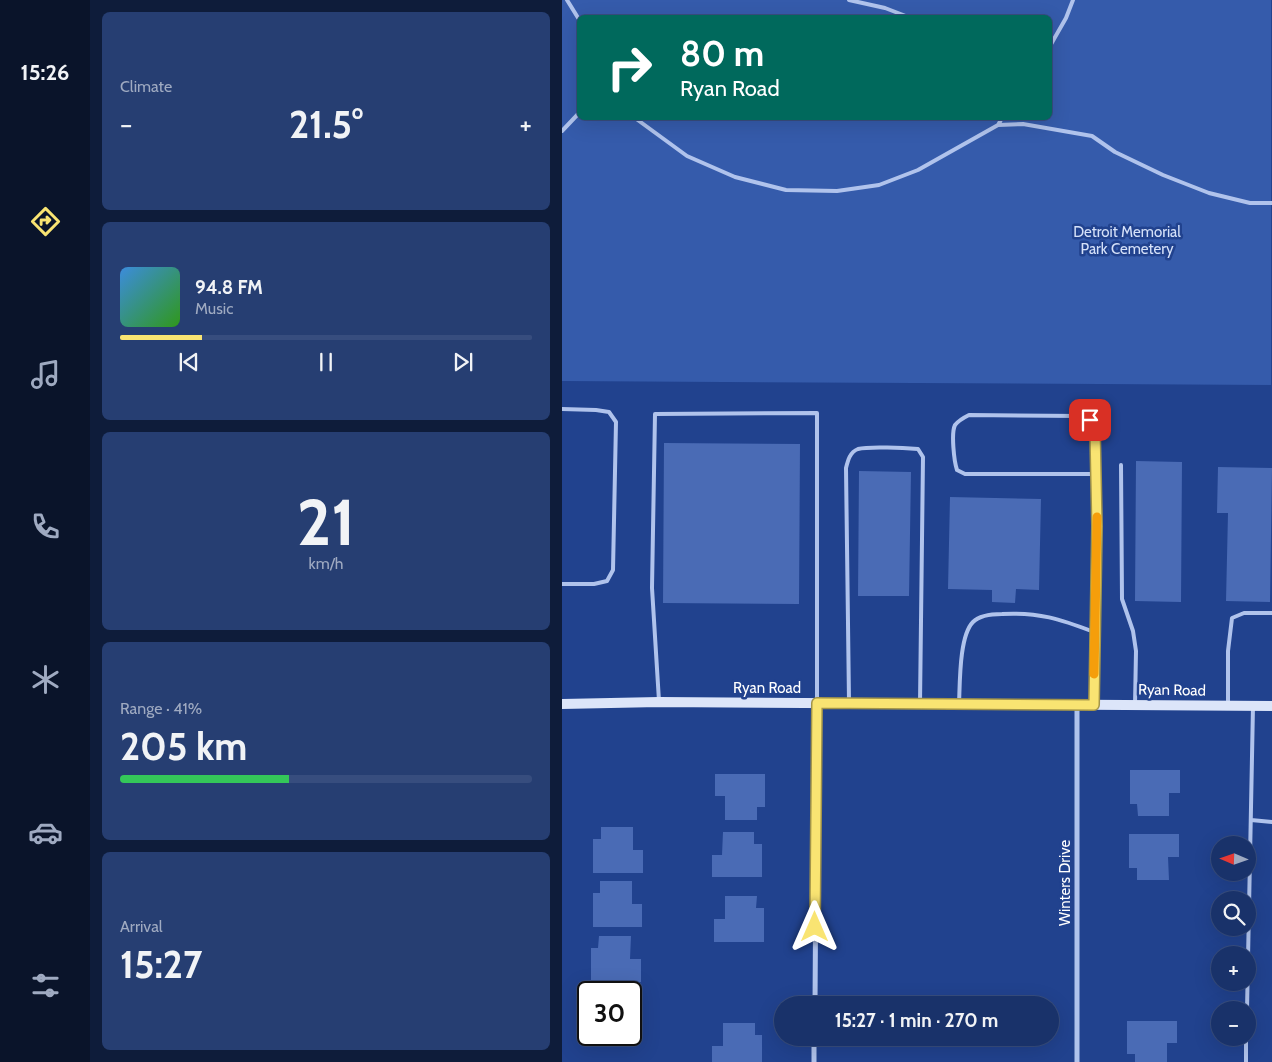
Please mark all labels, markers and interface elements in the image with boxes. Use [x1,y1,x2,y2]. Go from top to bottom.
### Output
text: 80 m [680,32,764,75]
icon: right [597,35,662,100]
text: 15:26 [21,59,69,86]
text: Ryan Road [680,75,780,102]
text: Climate [120,77,172,96]
text: 21.5° [289,101,363,148]
text: − [120,107,132,141]
text: + [520,107,532,141]
icon: directions [28,204,63,239]
park label: Detroit Memorial Park Cemetery [1073,223,1181,258]
text: 94.8 FM [195,276,263,299]
text: Music [195,299,233,318]
icon: previous [175,348,203,376]
icon: pause [312,348,340,376]
icon: next [449,348,477,376]
icon: music [28,357,63,392]
pin [1069,399,1111,441]
icon: arrive [1076,406,1104,434]
text: 21 [297,482,355,561]
icon: phone [28,509,63,544]
text: km/h [308,554,344,573]
icon: climate [28,662,63,697]
street label: Ryan Road [733,679,801,697]
street label: Ryan Road [1138,680,1206,700]
text: Range · 41% [120,699,202,718]
text: 205 km [120,723,247,770]
icon: car [28,815,63,850]
north arrow [1211,836,1256,881]
map controls [1211,836,1256,1046]
street label: Winters Drive [1056,840,1074,926]
button: search [1211,891,1256,936]
position arrow [788,900,840,952]
text: Arrival [120,917,163,936]
text: 15:27 [120,941,202,988]
button: + [1211,946,1256,991]
icon: filters [28,968,63,1003]
speed limit sign: 30 [577,981,642,1046]
button: − [1211,1001,1256,1046]
text: 15:27 · 1 min · 270 m [835,1009,998,1032]

